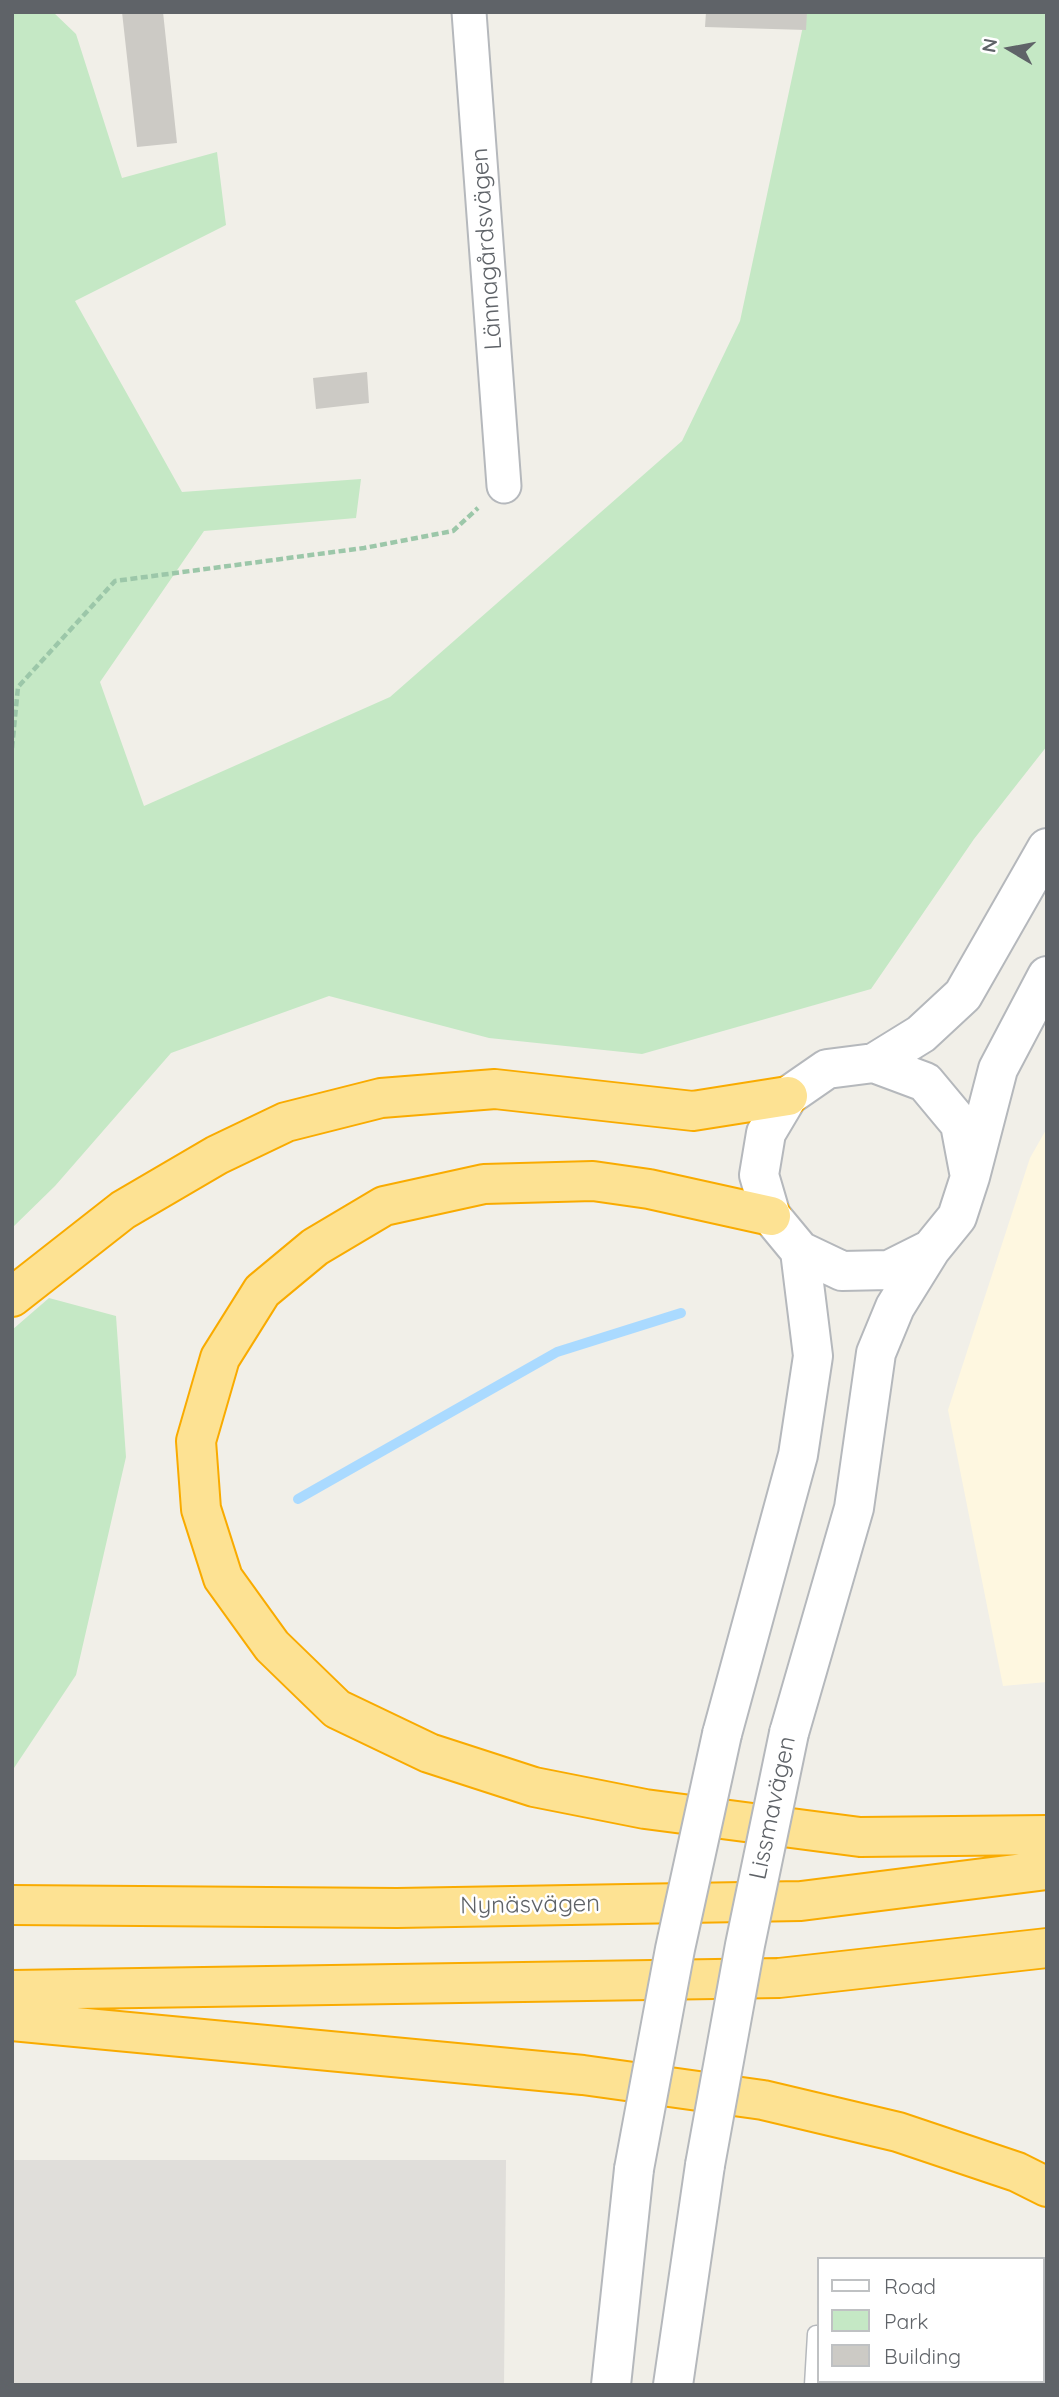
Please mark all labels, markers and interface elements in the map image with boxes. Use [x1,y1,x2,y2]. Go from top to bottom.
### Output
north arrow [975,14,1045,84]
text: N [976,36,1002,54]
street label: Lännagårdsvägen [466,147,508,351]
street label: Lissmavägen [744,1734,802,1882]
street label: Nynäsvägen [460,1889,600,1921]
legend [818,2257,1045,2383]
text: Road [884,2273,936,2299]
text: Park [884,2308,928,2334]
text: Building [884,2343,961,2369]

